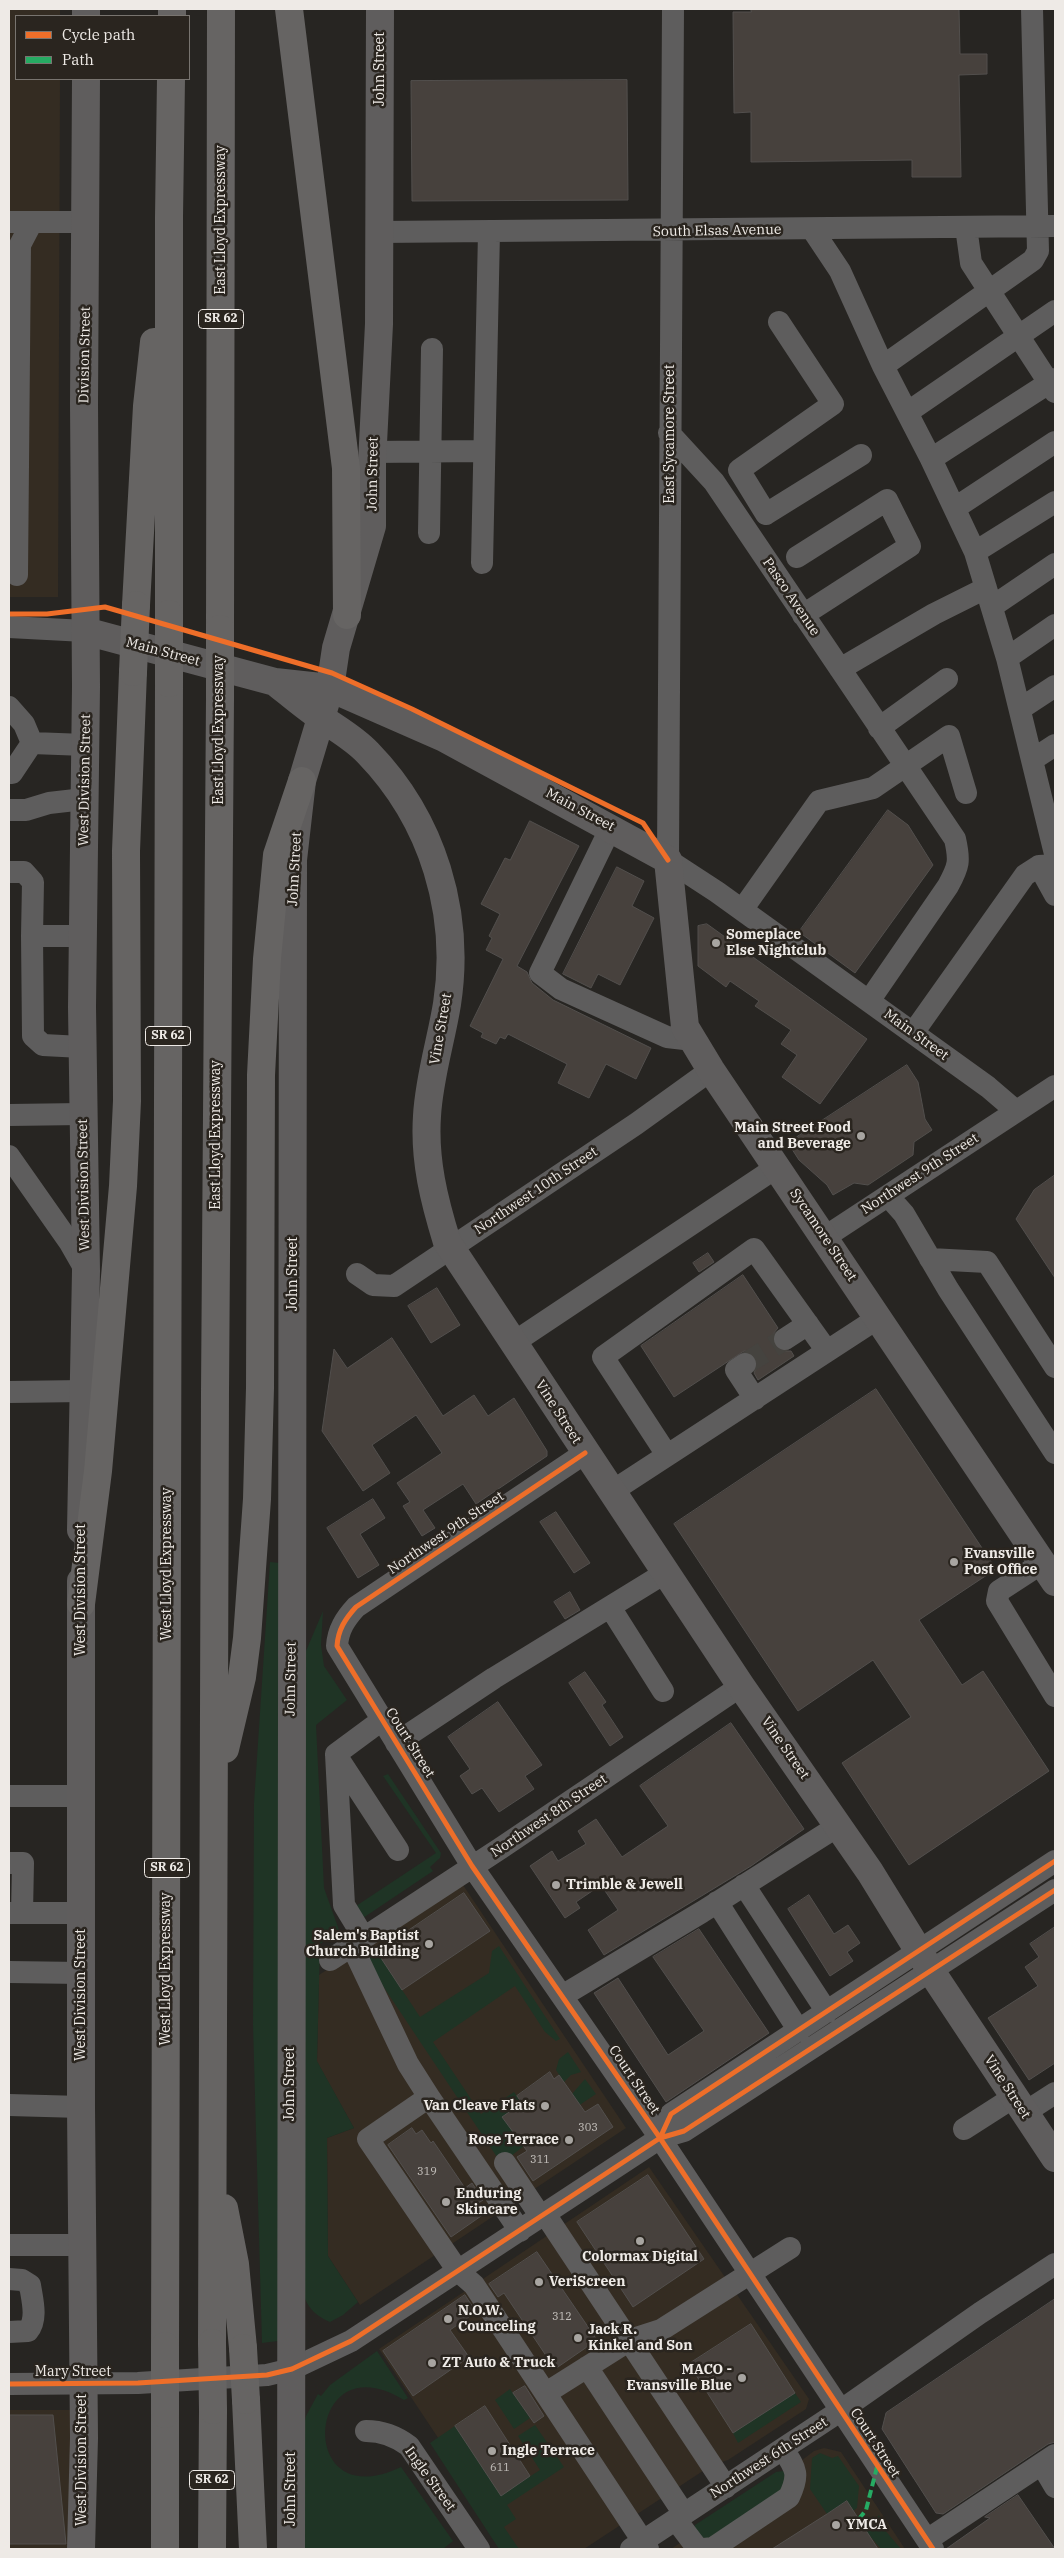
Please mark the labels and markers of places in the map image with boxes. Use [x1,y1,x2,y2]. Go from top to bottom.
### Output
place label: Someplace Else Nightclub [726,927,826,960]
marker: Someplace Else Nightclub [710,937,722,949]
place label: Main Street Food and Beverage [734,1120,851,1152]
marker: Main Street Food and Beverage [855,1130,867,1142]
place label: Evansville Post Office [964,1546,1037,1578]
marker: Evansville Post Office [948,1556,960,1568]
place label: Trimble & Jewell [566,1877,683,1893]
marker: Trimble & Jewell [550,1879,562,1891]
place label: Salem's Baptist Church Building [306,1928,419,1960]
marker: Salem's Baptist Church Building [423,1938,435,1950]
place label: Van Cleave Flats [423,2098,535,2114]
marker: Van Cleave Flats [539,2100,551,2112]
place label: Rose Terrace [468,2132,559,2148]
marker: Rose Terrace [563,2134,575,2146]
place label: Enduring Skincare [456,2186,521,2218]
marker: Enduring Skincare [440,2196,452,2208]
marker: Colormax Digital [634,2235,646,2247]
place label: Colormax Digital [582,2249,698,2265]
place label: VeriScreen [549,2274,626,2290]
marker: VeriScreen [533,2276,545,2288]
place label: N.O.W. Counceling [458,2303,536,2336]
marker: N.O.W. Counceling [442,2313,454,2325]
place label: Jack R. Kinkel and Son [588,2322,692,2354]
marker: Jack R. Kinkel and Son [572,2332,584,2344]
place label: ZT Auto & Truck [442,2355,555,2371]
marker: ZT Auto & Truck [426,2357,438,2369]
place label: MACO - Evansville Blue [627,2362,732,2394]
marker: MACO - Evansville Blue [736,2372,748,2384]
place label: Ingle Terrace [502,2443,595,2459]
marker: Ingle Terrace [486,2445,498,2457]
place label: YMCA [846,2517,887,2533]
marker: YMCA [830,2519,842,2531]

